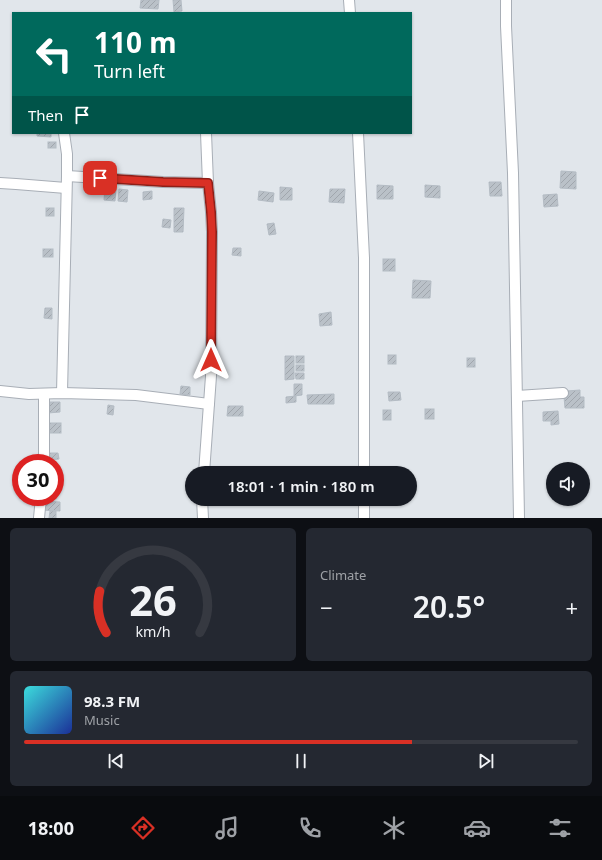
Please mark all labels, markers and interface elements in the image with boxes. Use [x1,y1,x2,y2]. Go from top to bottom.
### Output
text: 110 m [94,23,177,61]
icon: left [28,28,80,80]
text: Turn left [94,59,165,83]
icon: arrive [71,104,93,126]
text: Then [28,105,63,125]
pin [83,161,117,195]
icon: arrive [89,167,111,189]
position arrow [190,339,232,381]
speed limit sign: 30 [12,454,64,506]
map controls [546,462,590,506]
button: sound [546,462,590,506]
text: 18:01 · 1 min · 180 m [227,476,375,496]
text: Climate [320,566,366,584]
text: 26 [129,571,177,627]
text: 20.5° [413,586,485,627]
text: − [320,592,333,622]
text: + [565,592,578,622]
text: km/h [135,621,171,640]
text: 98.3 FM [84,691,140,711]
text: Music [84,711,120,729]
icon: previous [105,750,127,772]
icon: pause [290,750,312,772]
icon: next [475,750,497,772]
icon: directions [129,814,157,842]
icon: music [213,814,241,842]
icon: phone [296,814,324,842]
icon: climate [380,814,408,842]
icon: car [463,814,491,842]
icon: filters [546,814,574,842]
text: 18:00 [28,816,74,840]

